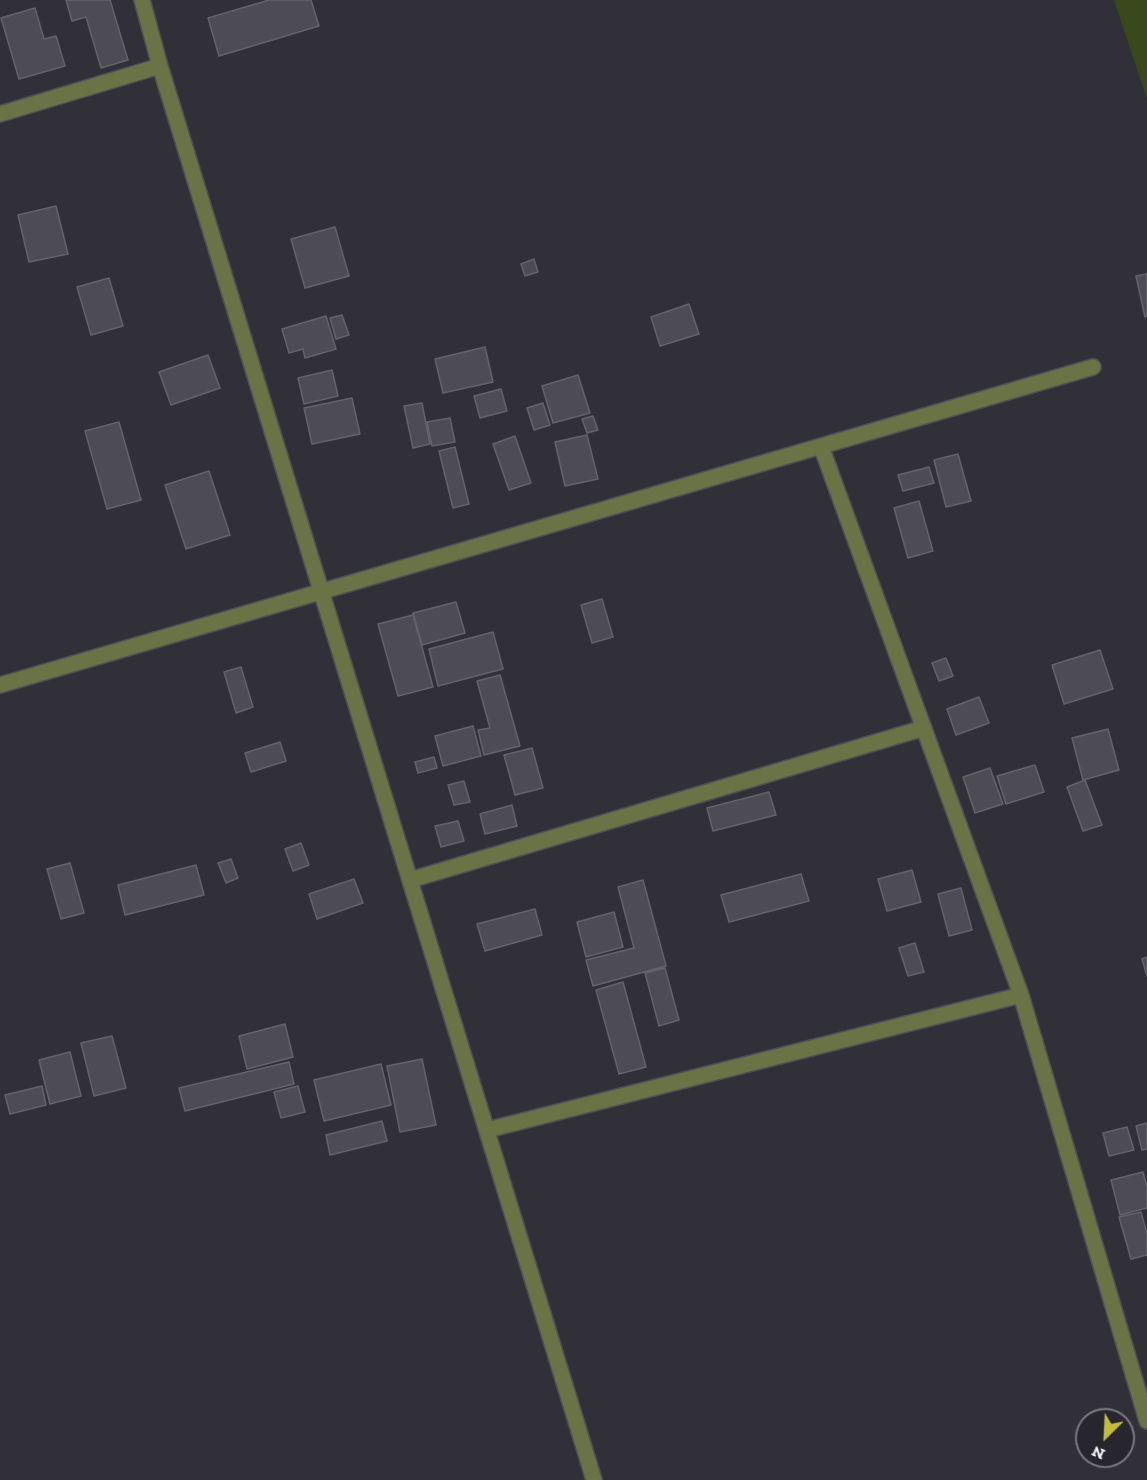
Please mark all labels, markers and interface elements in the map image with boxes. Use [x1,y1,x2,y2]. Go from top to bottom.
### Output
north arrow [1075,1408,1135,1468]
text: N [1089,1442,1108,1464]

